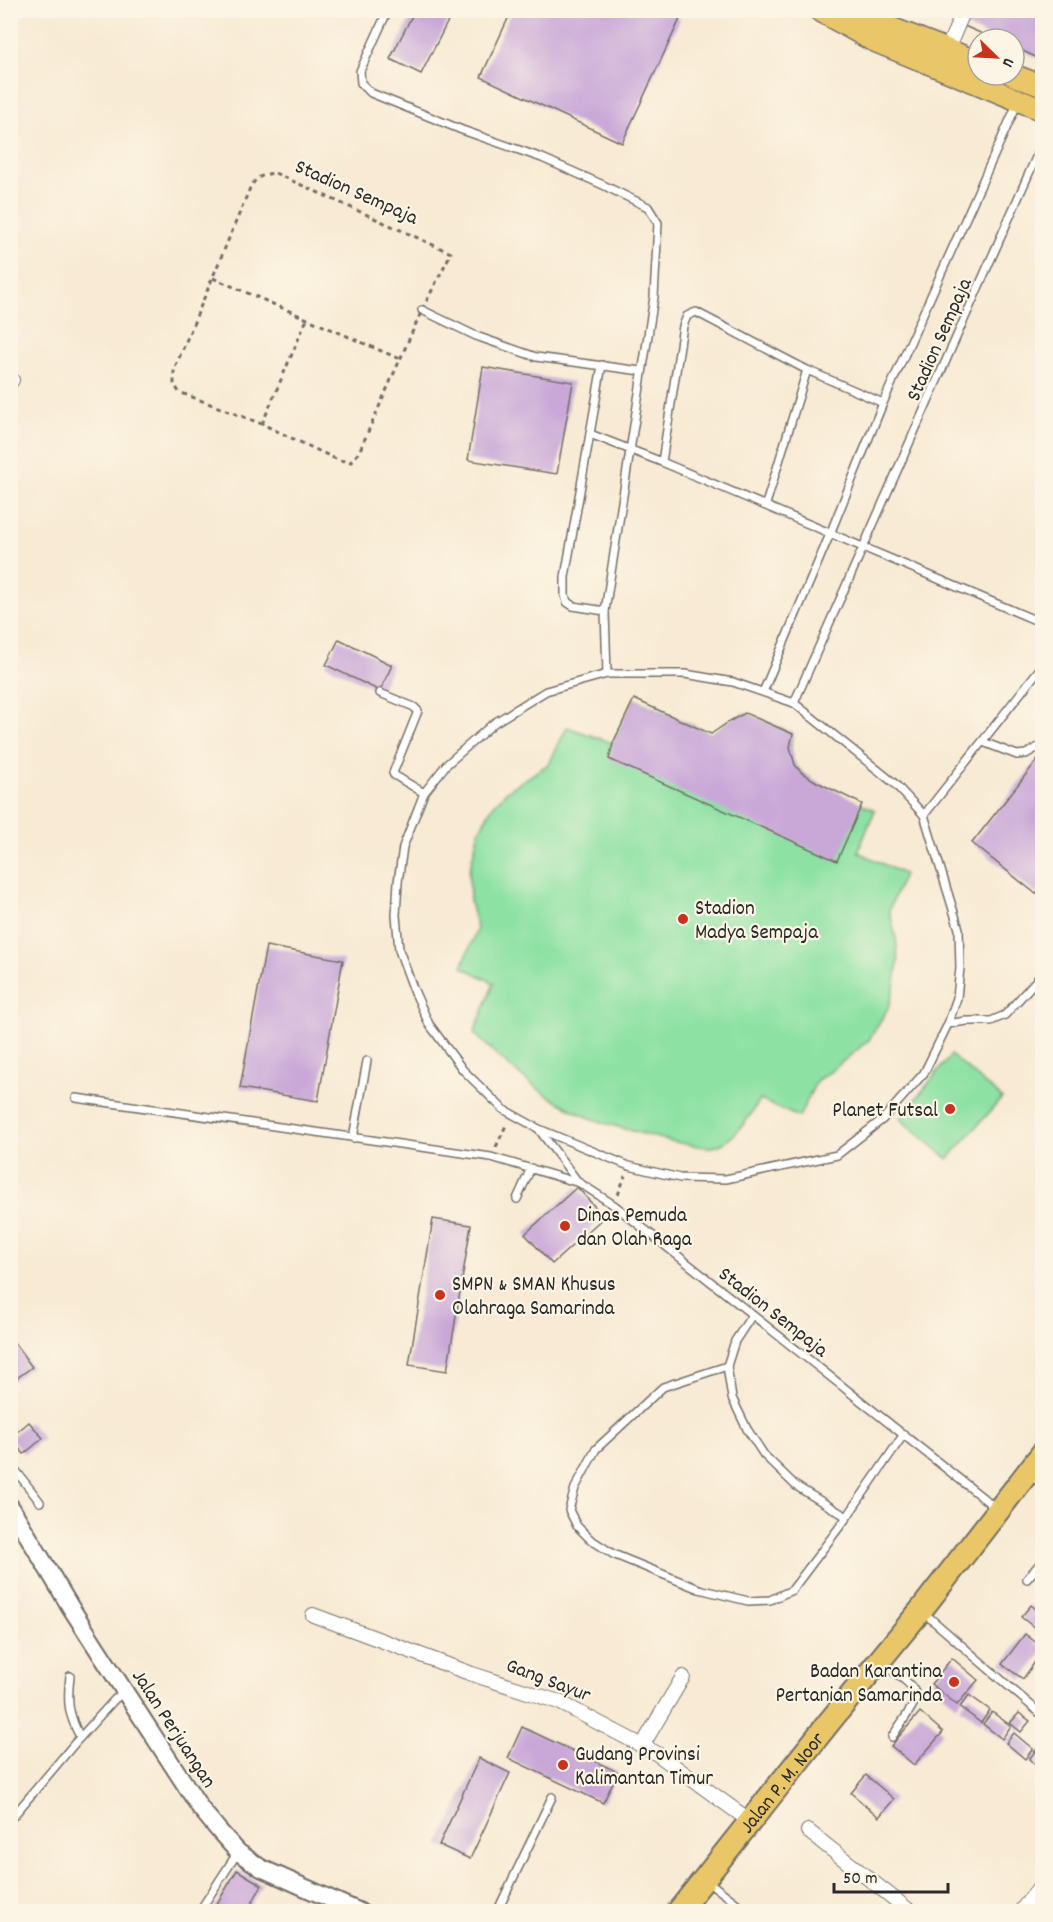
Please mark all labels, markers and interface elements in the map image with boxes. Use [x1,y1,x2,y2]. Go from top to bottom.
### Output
north arrow [966,27,1026,87]
text: U [995,54,1019,71]
street label: Stadion Sempaja [289,153,423,235]
street label: Stadion Sempaja [900,273,982,407]
place label: Stadion Madya Sempaja [695,895,819,949]
marker: Stadion Madya Sempaja [676,912,690,926]
place label: Planet Futsal [832,1097,938,1127]
marker: Planet Futsal [943,1102,957,1116]
place label: Dinas Pemuda dan Olah Raga [577,1202,693,1256]
marker: Dinas Pemuda dan Olah Raga [558,1219,572,1233]
street label: Stadion Sempaja [711,1261,834,1367]
place label: SMPN & SMAN Khusus Olahraga Samarinda [452,1271,616,1325]
marker: SMPN & SMAN Khusus Olahraga Samarinda [433,1288,447,1302]
street label: Gang Sayur [501,1652,595,1712]
place label: Badan Karantina Pertanian Samarinda [776,1658,943,1712]
street label: Jalan Perjuangan [123,1664,222,1795]
marker: Badan Karantina Pertanian Samarinda [947,1675,961,1689]
street label: Jalan P. M. Noor [734,1727,834,1841]
place label: Gudang Provinsi Kalimantan Timur [575,1741,713,1795]
marker: Gudang Provinsi Kalimantan Timur [556,1758,570,1772]
scale bar [834,1856,948,1894]
text: 50 m [843,1867,878,1892]

